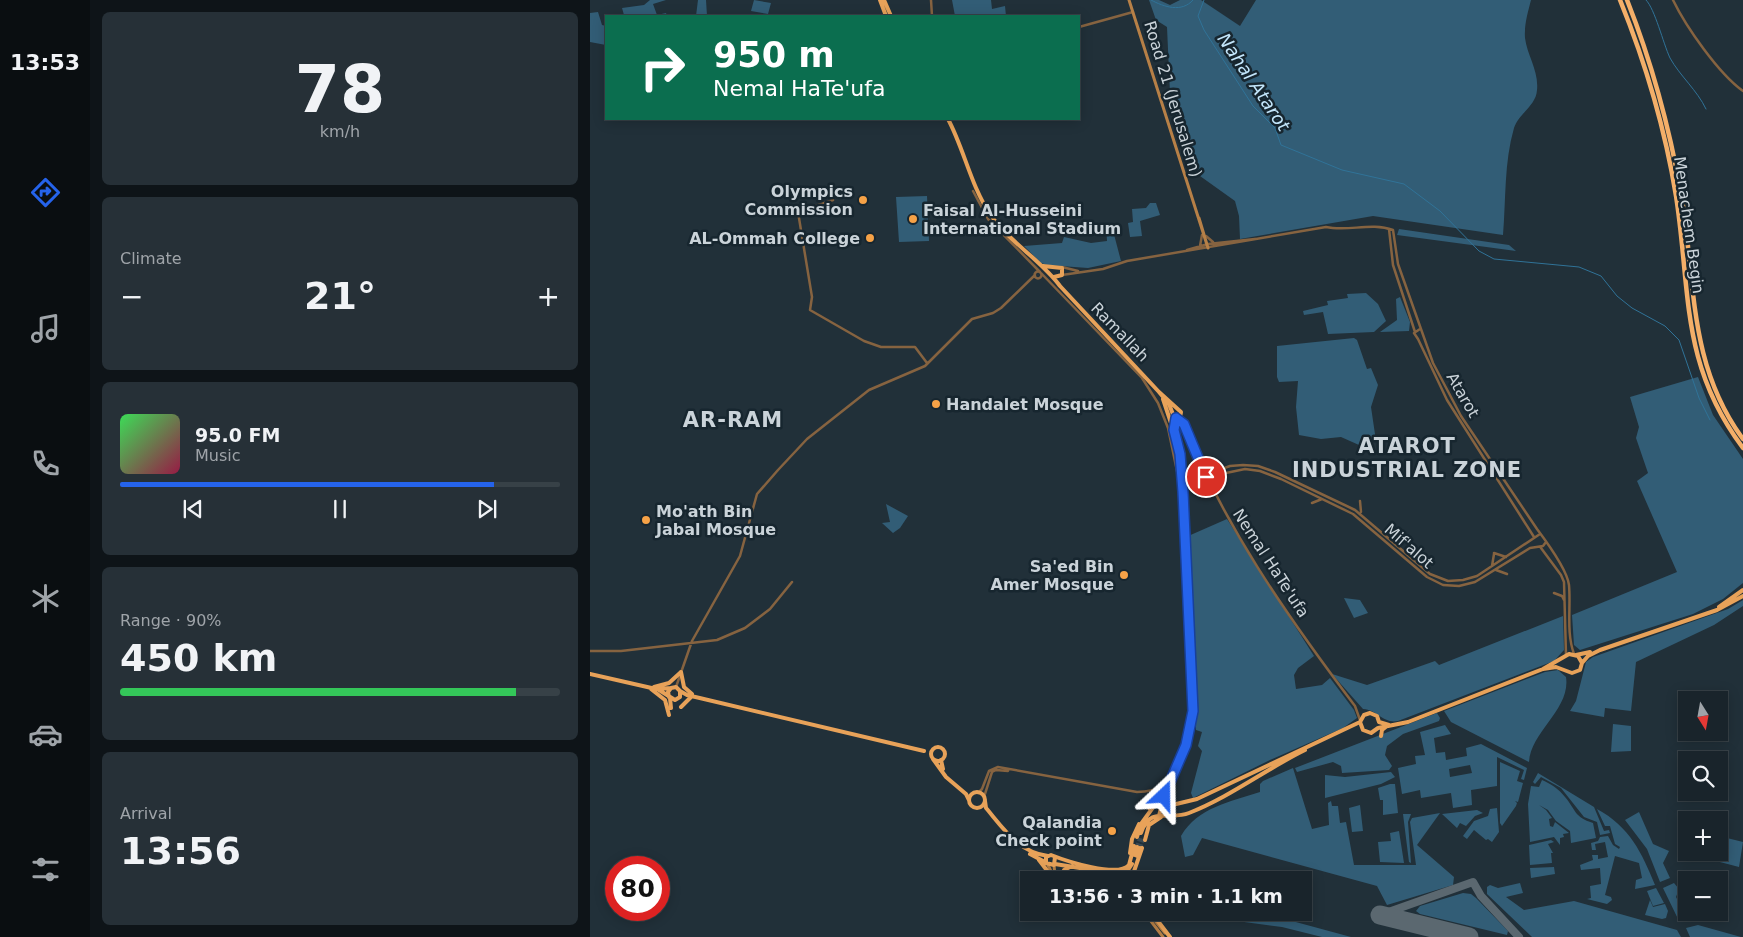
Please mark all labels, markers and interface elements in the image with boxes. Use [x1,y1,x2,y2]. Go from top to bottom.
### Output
street label: Road 21 (Jerusalem) [1140,19,1206,179]
water label: Nahal Atarot [1214,29,1295,136]
icon: right [630,35,695,100]
text: 950 m [713,35,835,75]
text: 13:53 [10,50,80,75]
text: 78 [295,52,385,127]
text: Nemal HaTe'ufa [713,76,886,101]
text: km/h [320,122,360,141]
street label: Menachem Begin [1670,155,1708,295]
icon: directions [28,175,63,210]
place label: Olympics Commission [745,182,853,219]
marker: Olympics Commission [857,194,869,206]
place label: Faisal Al-Husseini International Stadium [923,201,1121,238]
marker: Faisal Al-Husseini International Stadium [907,213,919,225]
place label: AL-Ommah College [689,229,860,248]
marker: AL-Ommah College [864,232,876,244]
text: Climate [120,249,182,268]
text: 21° [304,274,376,318]
text: − [120,280,143,313]
text: + [537,280,560,313]
street label: Ramallah [1087,298,1153,366]
icon: music [28,311,63,346]
street label: Atarot [1443,369,1483,421]
place label: Handalet Mosque [946,395,1104,414]
marker: Handalet Mosque [930,398,942,410]
district label: AR-RAM [683,408,783,432]
text: 95.0 FM [195,424,280,446]
district label: ATAROT INDUSTRIAL ZONE [1292,434,1522,482]
icon: phone [28,446,63,481]
text: Music [195,446,241,465]
pin [1185,456,1227,498]
icon: arrive [1192,463,1220,491]
icon: previous [179,495,207,523]
icon: pause [326,495,354,523]
icon: next [473,495,501,523]
place label: Mo'ath Bin Jabal Mosque [655,502,776,539]
street label: Nemal HaTe'ufa [1229,505,1313,621]
marker: Mo'ath Bin Jabal Mosque [640,514,652,526]
street label: Mif'alot [1381,520,1437,572]
place label: Sa'ed Bin Amer Mosque [991,557,1114,594]
marker: Sa'ed Bin Amer Mosque [1118,569,1130,581]
icon: climate [28,581,63,616]
text: Range · 90% [120,611,222,630]
text: 450 km [120,636,277,680]
north arrow [1678,691,1728,741]
map controls [1678,691,1728,921]
icon: car [28,717,63,752]
button: search [1678,751,1728,801]
position arrow [1137,769,1189,821]
text: Arrival [120,804,172,823]
button: + [1678,811,1728,861]
place label: Qalandia Check point [995,813,1102,850]
marker: Qalandia Check point [1106,825,1118,837]
text: 13:56 [120,829,241,873]
icon: filters [28,852,63,887]
speed limit sign: 80 [605,856,670,921]
button: − [1678,871,1728,921]
text: 13:56 · 3 min · 1.1 km [1049,885,1283,907]

